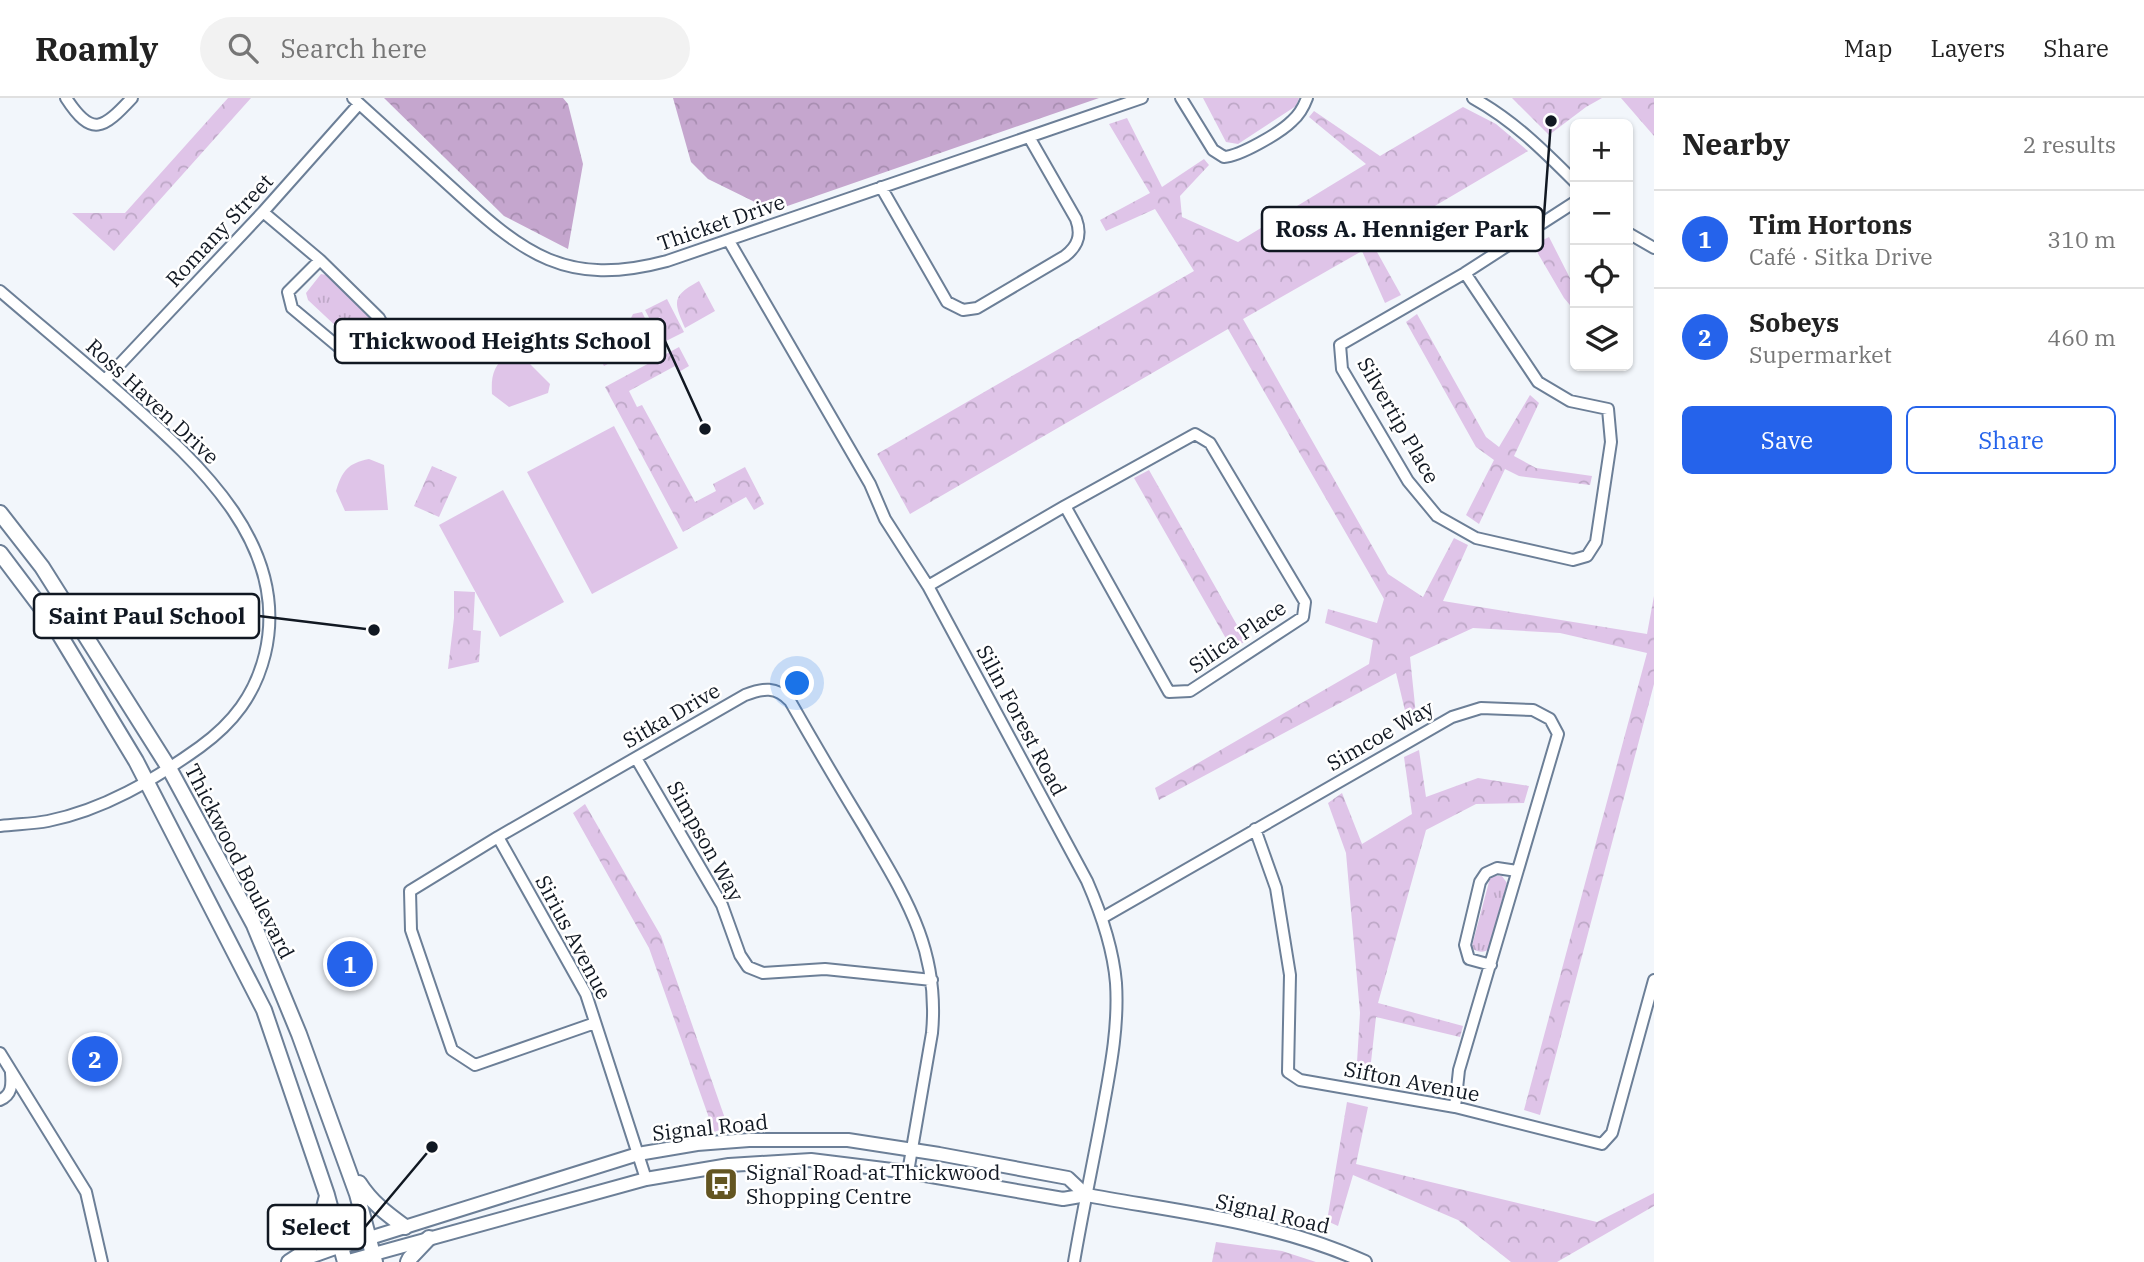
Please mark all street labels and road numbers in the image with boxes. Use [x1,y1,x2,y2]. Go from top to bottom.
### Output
street label: Romany Street [159,167,279,293]
street label: Thicket Drive [654,187,788,257]
street label: Ross Haven Drive [80,332,226,470]
street label: Silvertip Place [1351,352,1447,488]
street label: Silica Place [1183,593,1291,679]
street label: Silin Forest Road [970,640,1074,801]
street label: Sitka Drive [617,676,725,754]
street label: Simcoe Way [1321,693,1439,777]
street label: Thickwood Boulevard [179,759,301,964]
street label: Simpson Way [661,776,751,907]
street label: Sirius Avenue [530,870,618,1004]
street label: Sifton Avenue [1342,1054,1482,1108]
street label: Signal Road [651,1107,770,1147]
street label: Signal Road [1213,1186,1333,1240]

